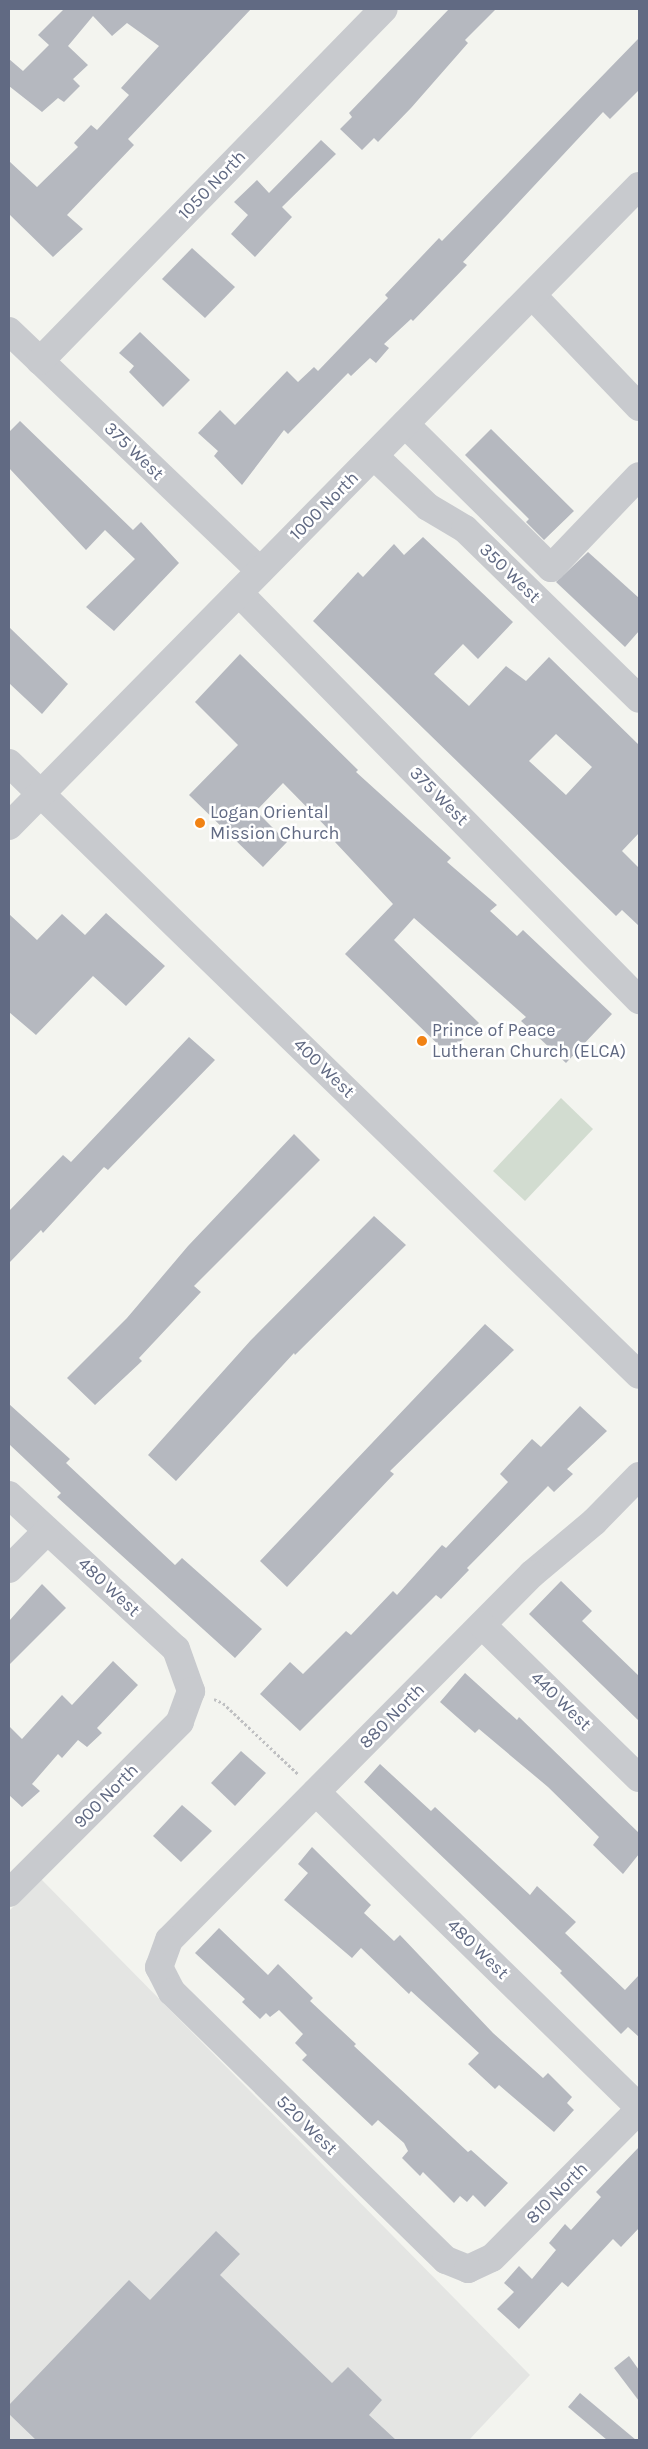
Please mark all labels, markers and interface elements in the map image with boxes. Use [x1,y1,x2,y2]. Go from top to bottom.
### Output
street label: 1050 North [174,146,250,224]
street label: 375 West [100,417,168,485]
street label: 1000 North [285,467,363,545]
street label: 350 West [475,539,545,607]
street label: 375 West [405,762,473,830]
place label: Logan Oriental Mission Church [210,802,339,844]
marker: Logan Oriental Mission Church [194,817,206,829]
place label: Prince of Peace Lutheran Church (ELCA) [432,1020,626,1062]
street label: 400 West [289,1034,359,1102]
marker: Prince of Peace Lutheran Church (ELCA) [416,1035,428,1047]
street label: 480 West [73,1553,145,1621]
street label: 440 West [526,1667,596,1735]
street label: 880 North [355,1679,429,1753]
street label: 900 North [69,1759,143,1833]
street label: 480 West [443,1914,513,1984]
street label: 520 West [272,2091,342,2159]
street label: 810 North [522,2158,592,2228]

